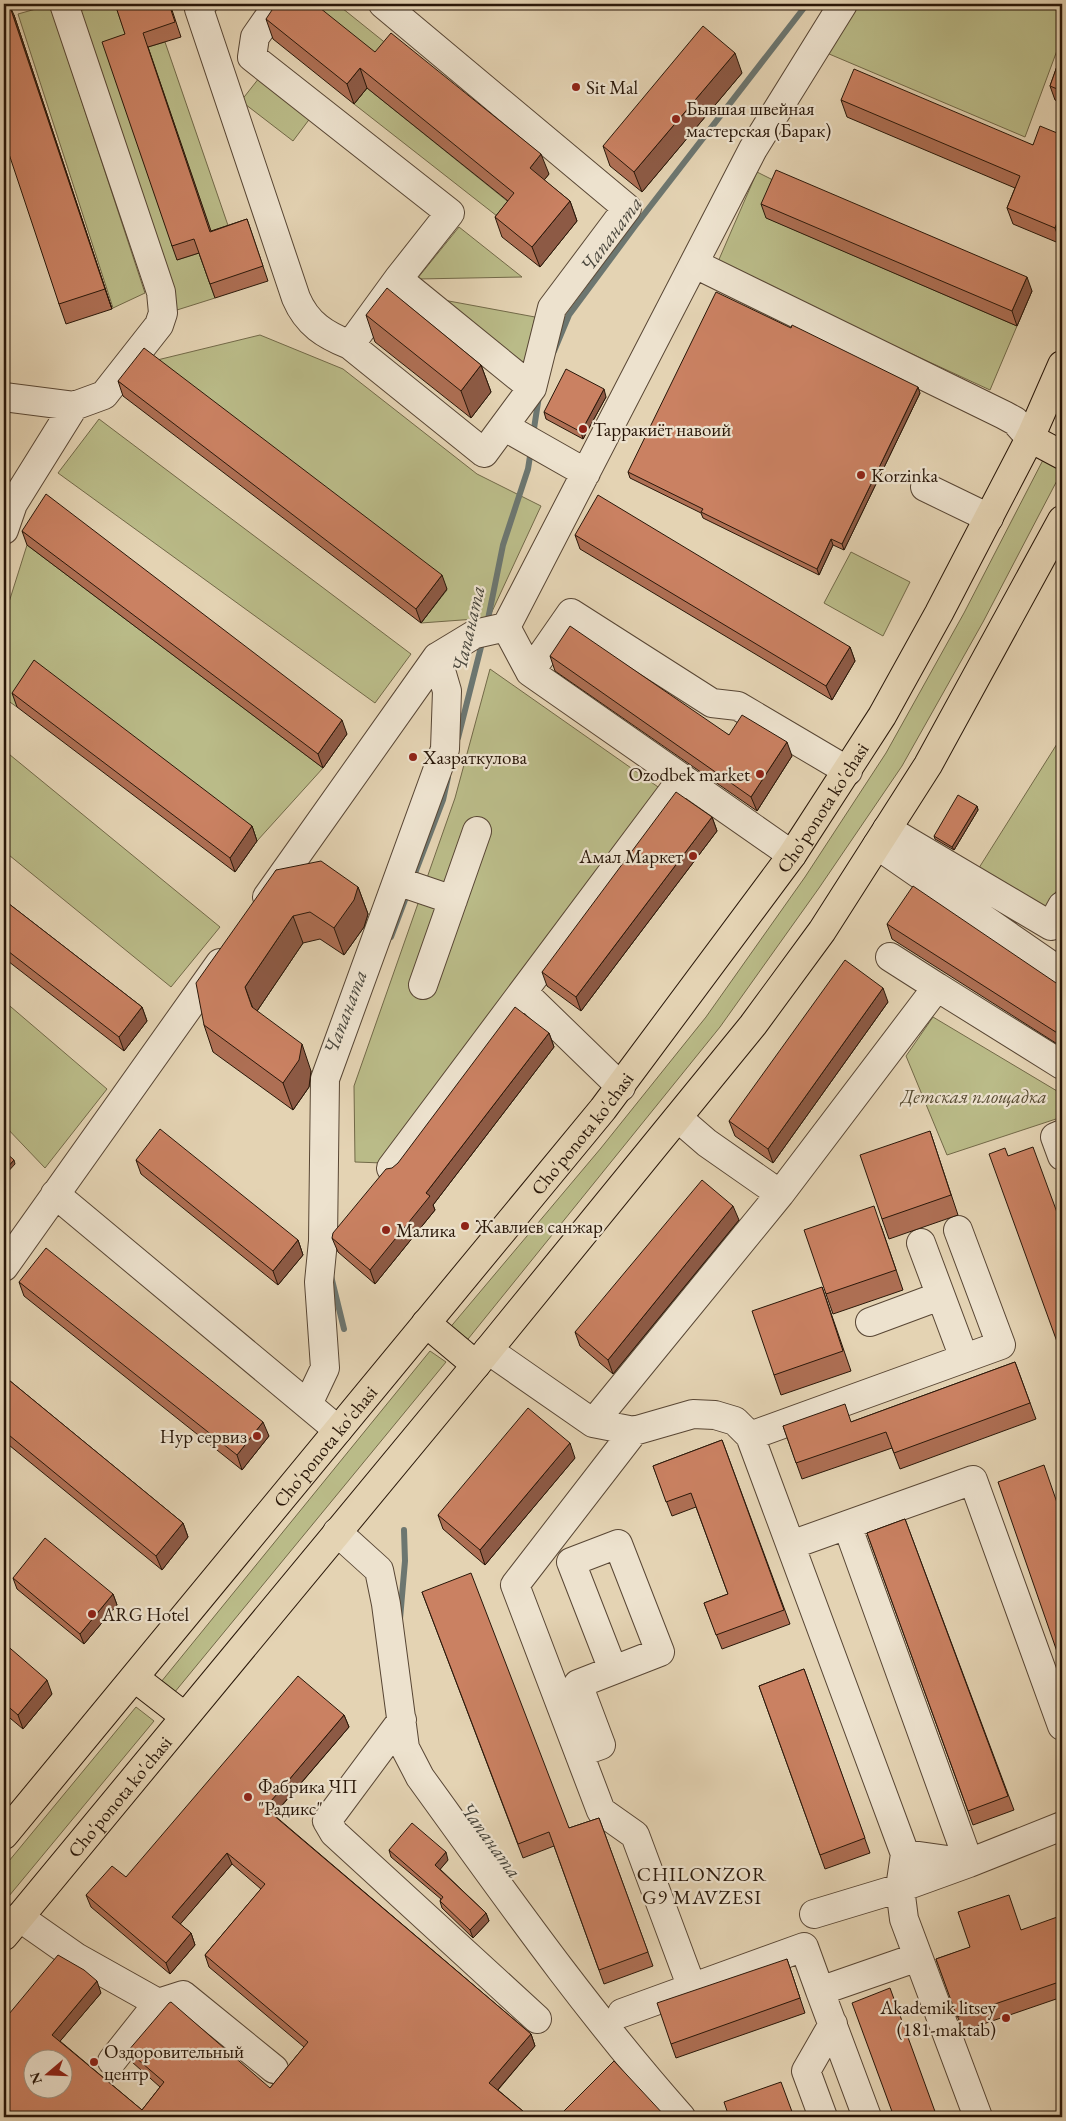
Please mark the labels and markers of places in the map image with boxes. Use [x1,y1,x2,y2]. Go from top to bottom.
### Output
place label: Sit Mal [586,75,639,100]
marker: Sit Mal [570,81,582,93]
place label: Бывшая швейная мастерская (Барак) [686,96,831,143]
marker: Бывшая швейная мастерская (Барак) [670,113,682,125]
place label: Тарракиёт навоий [593,417,731,442]
marker: Тарракиёт навоий [577,423,589,435]
place label: Korzinka [871,463,938,488]
marker: Korzinka [855,469,867,481]
place label: Хазраткулова [422,745,527,770]
marker: Хазраткулова [407,751,419,763]
place label: Ozodbek market [628,762,750,787]
marker: Ozodbek market [754,768,766,780]
place label: Амал Маркет [578,844,683,869]
marker: Амал Маркет [687,850,699,862]
place label: Жавлиев санжар [474,1214,603,1239]
place label: Малика [396,1218,456,1243]
marker: Жавлиев санжар [459,1220,471,1232]
marker: Малика [380,1224,392,1236]
place label: Нур сервиз [160,1424,247,1449]
marker: Нур сервиз [251,1430,263,1442]
place label: ARG Hotel [101,1602,190,1627]
marker: ARG Hotel [86,1608,98,1620]
place label: Фабрика ЧП "Радикс" [258,1774,357,1821]
marker: Фабрика ЧП "Радикс" [242,1791,254,1803]
place label: Akademik litsey (181-maktab) [879,1995,997,2042]
marker: Akademik litsey (181-maktab) [1000,2012,1012,2024]
place label: Оздоровительный центр [104,2039,244,2086]
marker: Оздоровительный центр [88,2056,100,2068]

